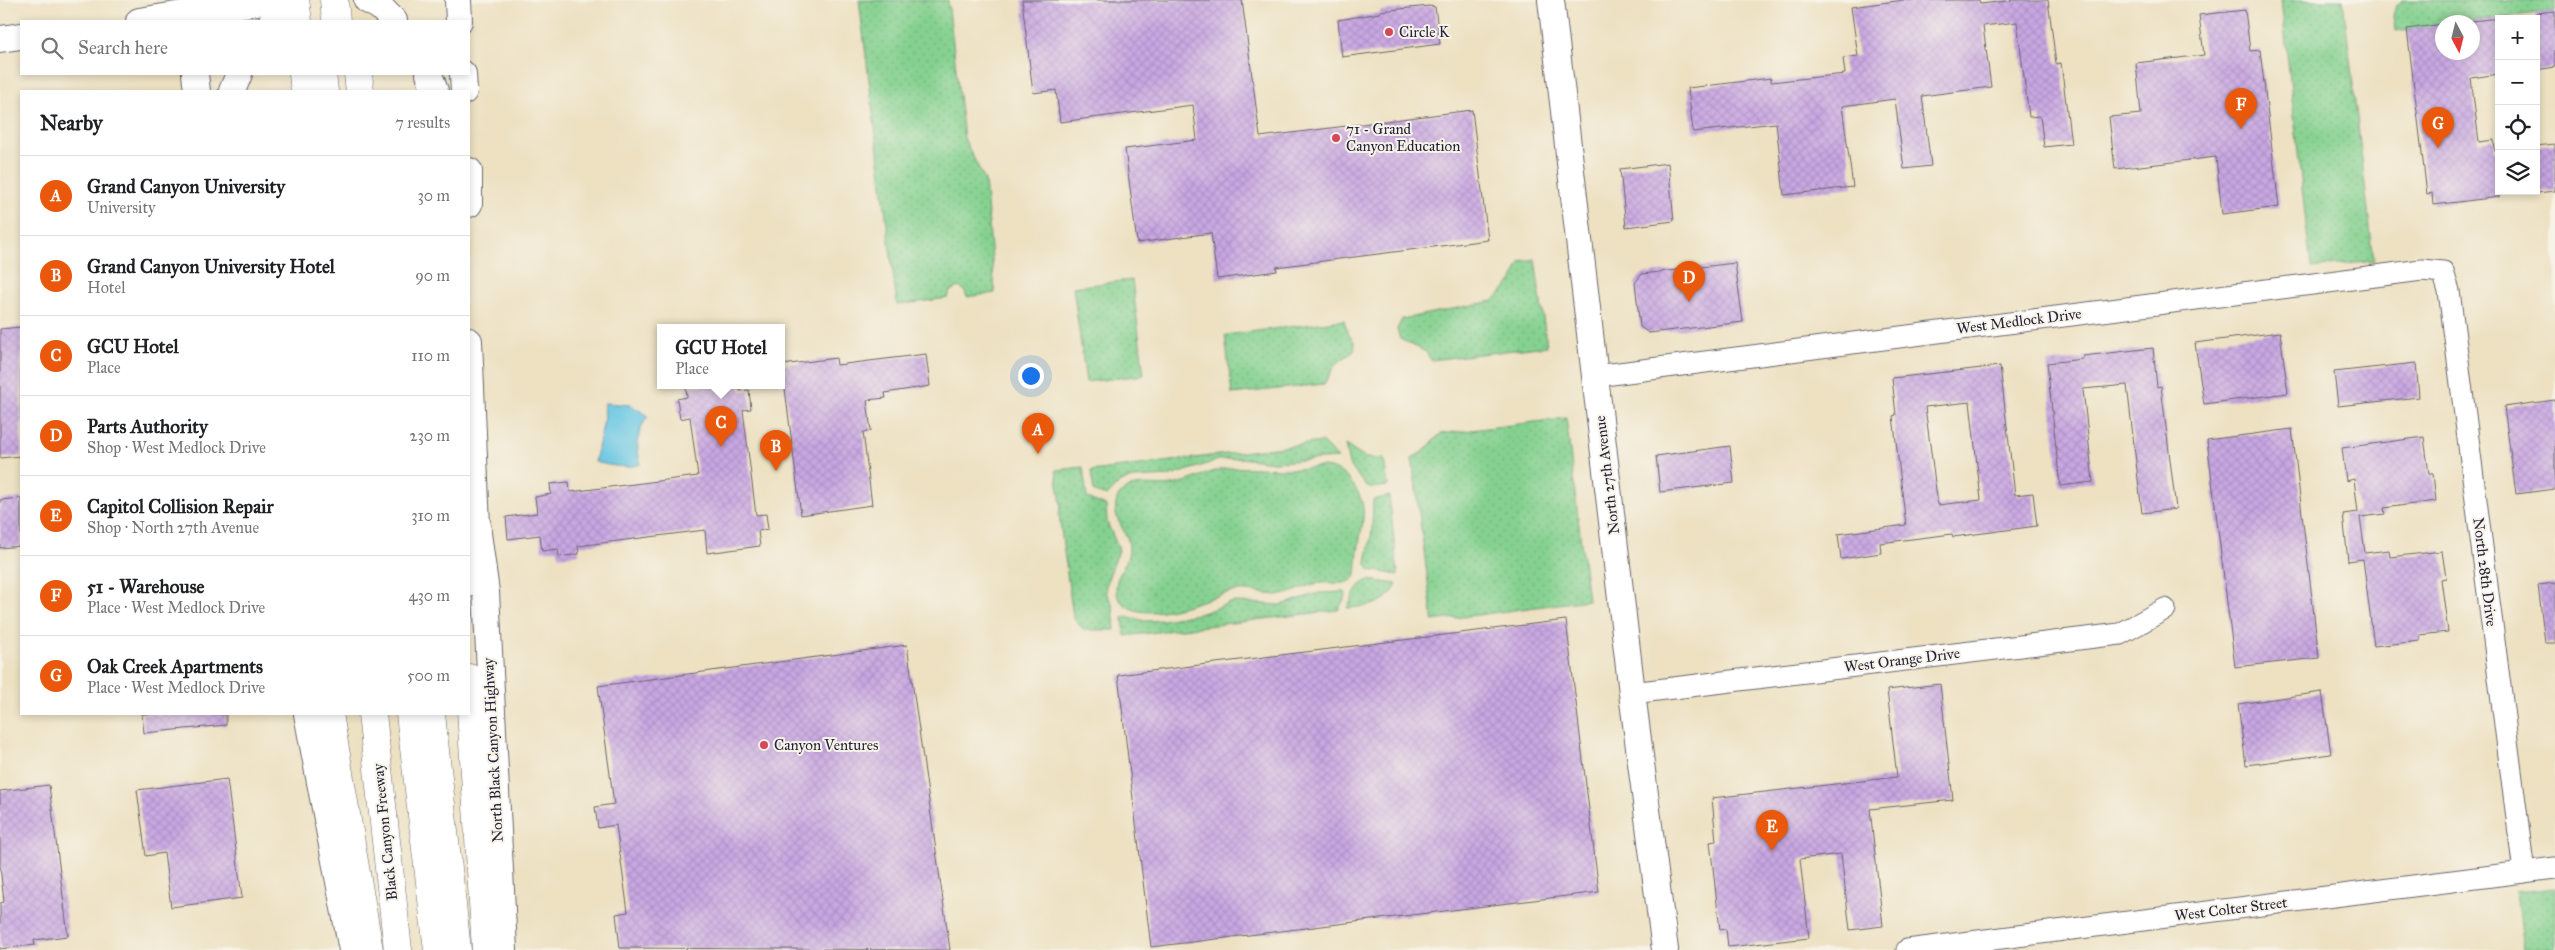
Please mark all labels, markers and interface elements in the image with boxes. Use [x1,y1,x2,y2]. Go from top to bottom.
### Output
north arrow [2435,15,2480,60]
map controls [2495,15,2540,195]
button: + [2495,15,2540,60]
search box [20,20,470,75]
place label: Circle K [1399,23,1450,41]
marker: Circle K [1383,26,1395,38]
icon: search [38,34,66,62]
text: Search here [78,36,168,59]
button: − [2495,60,2540,105]
pin: F [2225,88,2257,129]
button: locate [2495,105,2540,150]
pin: G [2422,107,2454,148]
text: Nearby [40,110,103,136]
text: 7 results [395,113,450,132]
place label: 71 - Grand Canyon Education [1346,120,1460,155]
marker: 71 - Grand Canyon Education [1330,132,1342,144]
button: layers [2495,150,2540,195]
text: Grand Canyon University [87,175,285,198]
text: A [51,186,61,205]
text: 30 m [417,186,450,205]
text: University [87,198,156,217]
text: Grand Canyon University Hotel [87,255,335,278]
pin: D [1673,261,1705,302]
text: B [51,266,61,285]
text: 90 m [415,266,450,285]
text: Hotel [87,278,125,297]
street label: West Medlock Drive [1955,304,2083,338]
popup [657,324,785,389]
text: GCU Hotel [87,335,179,358]
text: GCU Hotel [675,336,767,359]
text: C [51,346,61,365]
text: 110 m [411,346,450,365]
text: Place [87,358,121,377]
text: Place [675,359,709,378]
your location [1018,363,1044,389]
pin: C [705,406,737,447]
pin: A [1022,413,1054,454]
text: Parts Authority [87,415,208,438]
street label: North 27th Avenue [1591,415,1623,535]
text: D [50,426,62,445]
text: 230 m [410,426,450,445]
pin: B [760,430,792,471]
text: Shop · West Medlock Drive [87,438,266,457]
text: Capitol Collision Repair [87,495,274,518]
text: E [50,506,62,525]
text: 310 m [411,506,450,525]
street label: North 28th Drive [2469,517,2501,627]
text: Shop · North 27th Avenue [87,518,259,537]
text: 51 - Warehouse [87,575,205,598]
text: F [51,586,61,605]
text: 430 m [408,586,450,605]
text: Place · West Medlock Drive [87,598,265,617]
street label: West Orange Drive [1843,644,1961,676]
text: Oak Creek Apartments [87,655,263,678]
street label: North Black Canyon Highway [479,656,507,843]
text: G [50,666,62,685]
text: 500 m [407,666,450,685]
text: Place · West Medlock Drive [87,678,265,697]
place label: Canyon Ventures [774,736,879,754]
marker: Canyon Ventures [758,739,770,751]
street label: Black Canyon Freeway [369,762,401,901]
pin: E [1756,810,1788,851]
street label: West Colter Street [2174,893,2289,925]

